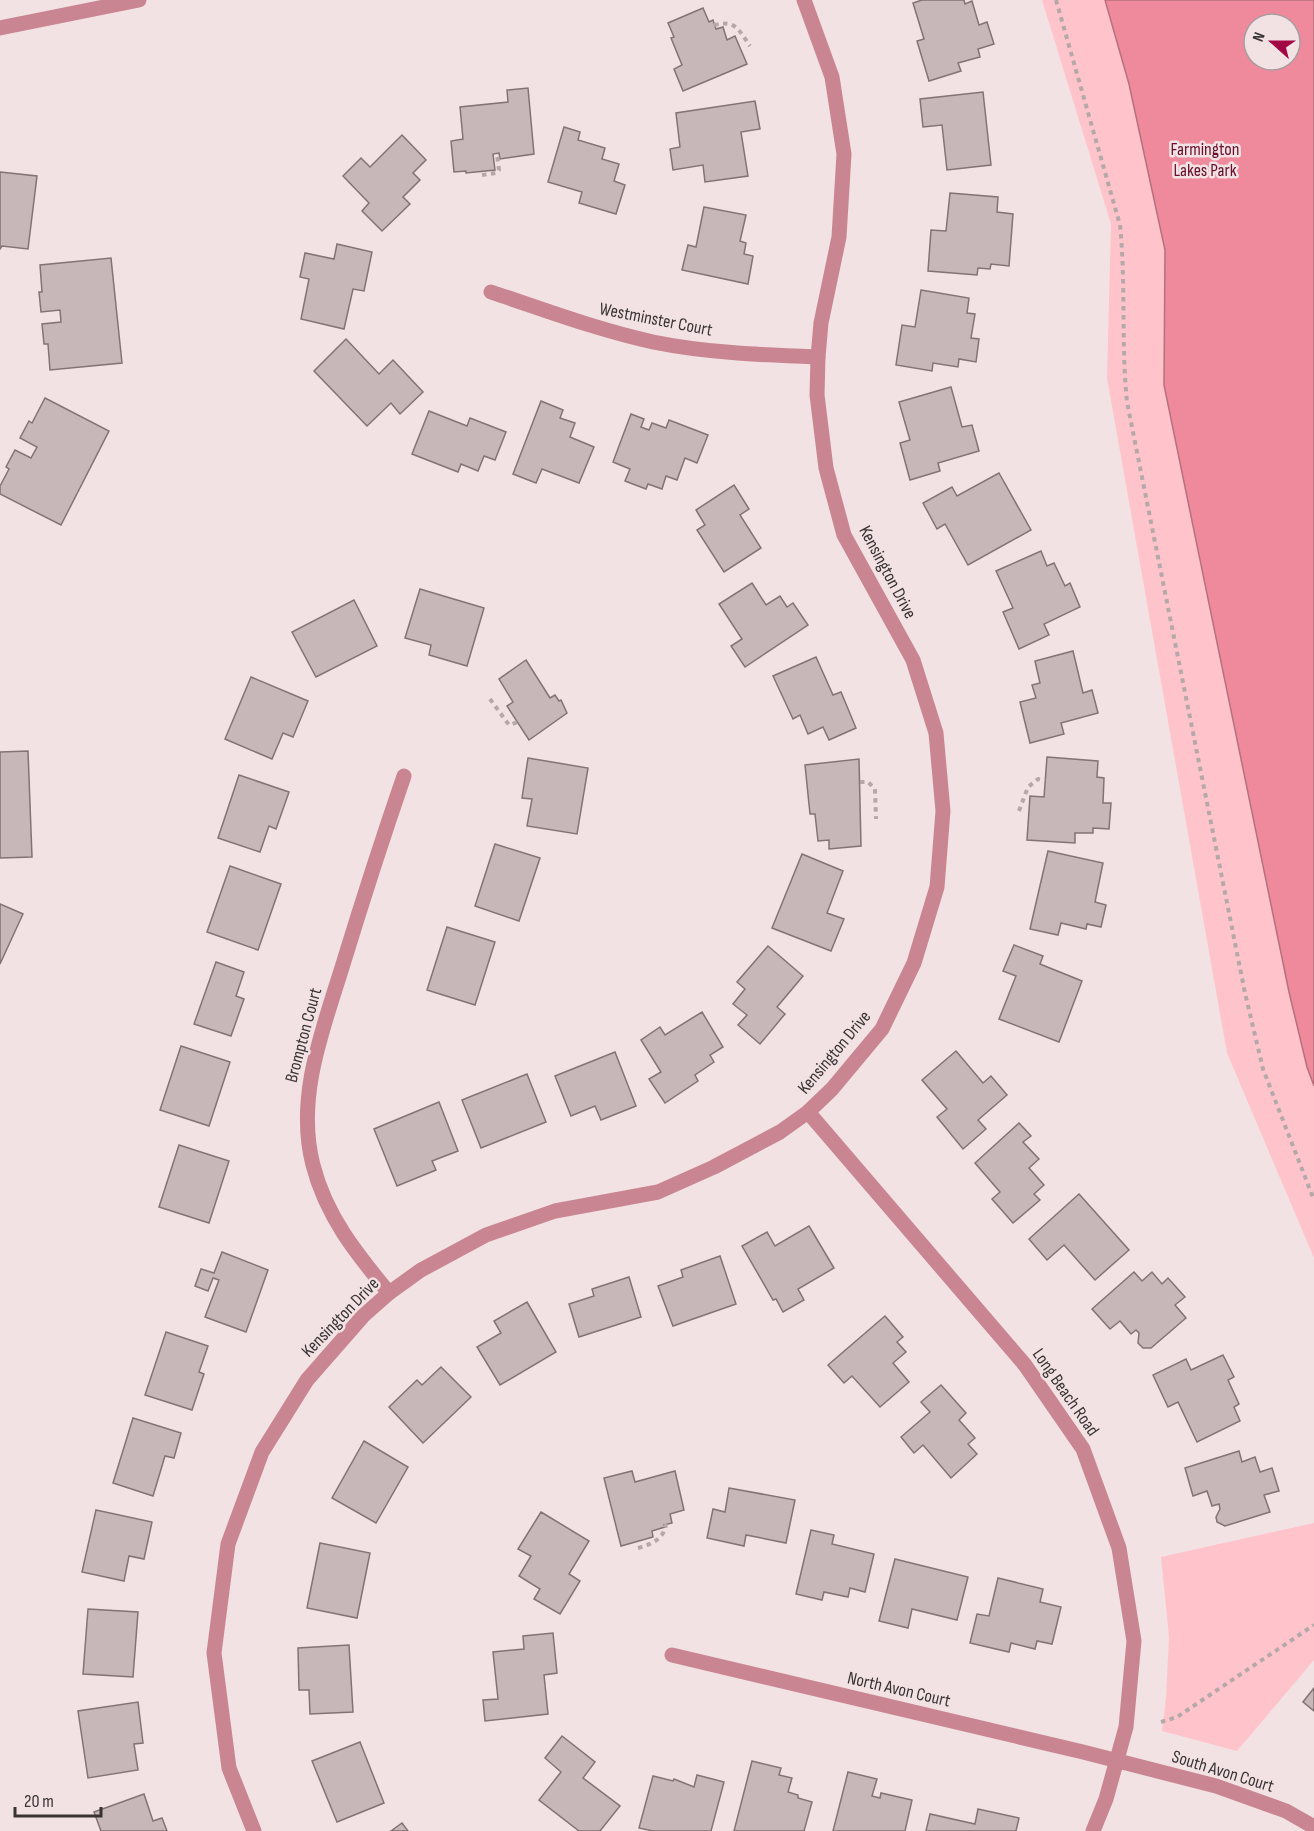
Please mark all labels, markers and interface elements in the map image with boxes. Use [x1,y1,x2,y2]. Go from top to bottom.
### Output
north arrow [1242,12,1302,72]
text: N [1249,30,1270,45]
park label: Farmington Lakes Park [1171,139,1239,181]
street label: Westminster Court [598,298,715,341]
street label: Kensington Drive [854,522,921,622]
street label: Brompton Court [281,985,326,1085]
street label: Kensington Drive [793,1006,875,1098]
street label: Kensington Drive [297,1273,383,1361]
street label: Long Beach Road [1028,1345,1103,1440]
street label: North Avon Court [845,1667,953,1712]
street label: South Avon Court [1169,1746,1277,1797]
scale bar [15,1780,100,1818]
text: 20 m [24,1791,54,1812]

